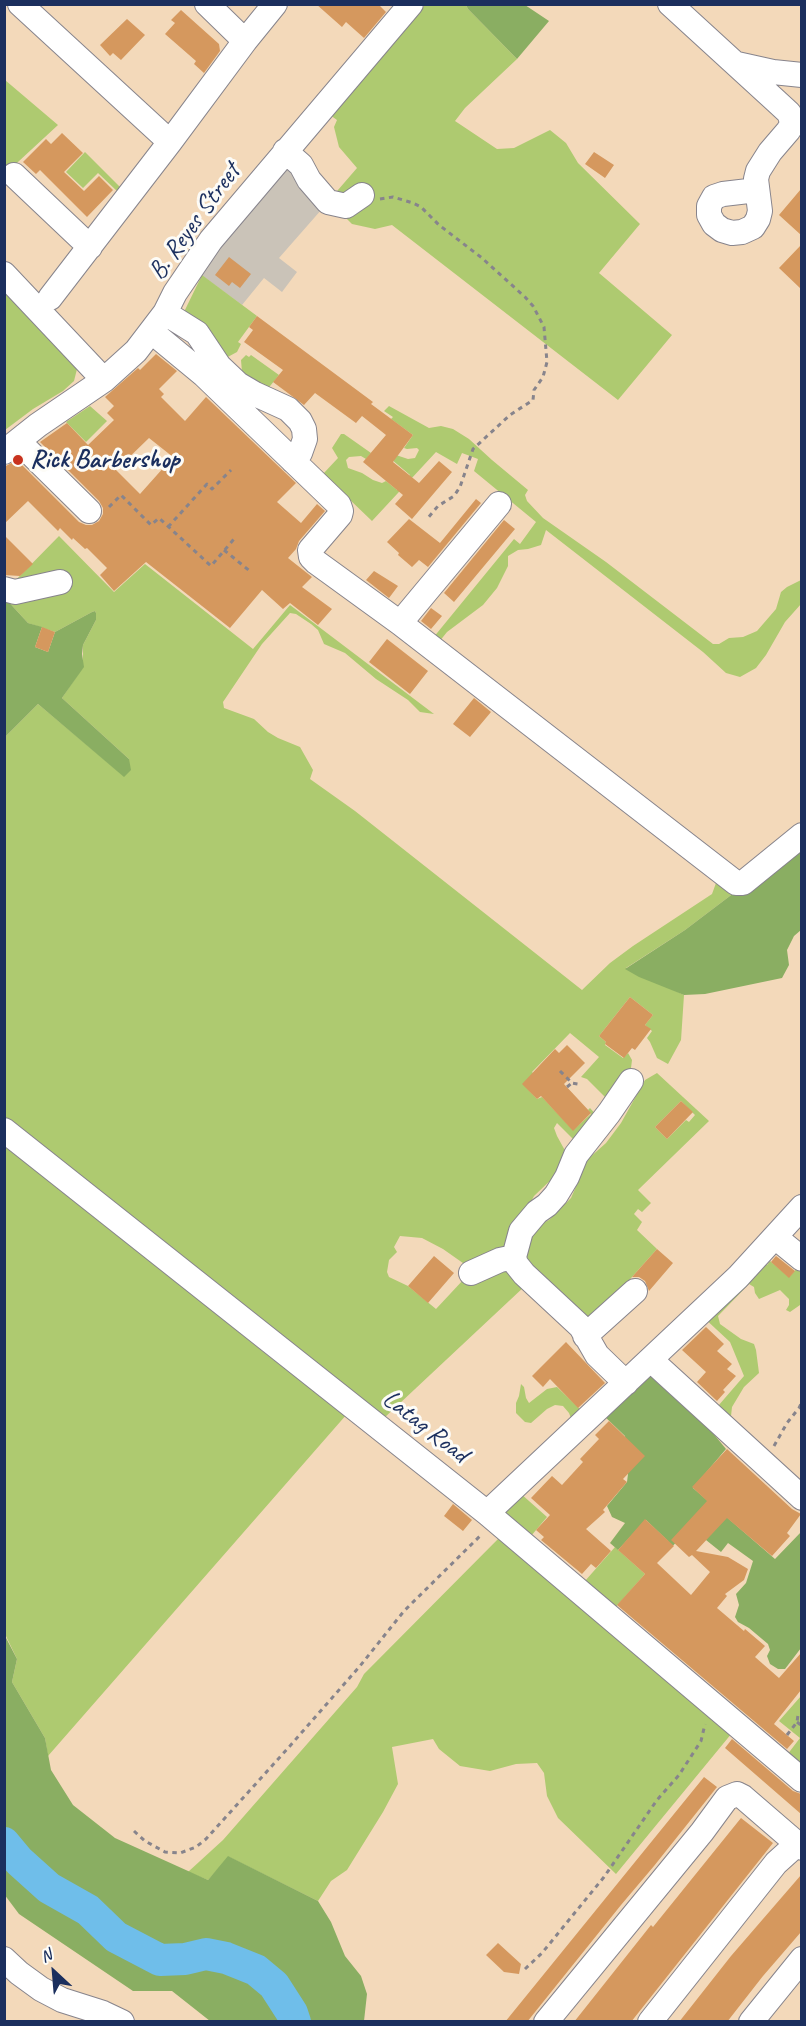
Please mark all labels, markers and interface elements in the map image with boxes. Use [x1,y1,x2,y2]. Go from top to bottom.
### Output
street label: B. Reyes Street [142,158,248,286]
place label: Rick Barbershop [30,444,179,476]
marker: Rick Barbershop [11,453,25,467]
street label: Latag Road [376,1384,474,1470]
north arrow [24,1942,84,2002]
text: N [37,1945,55,1967]

